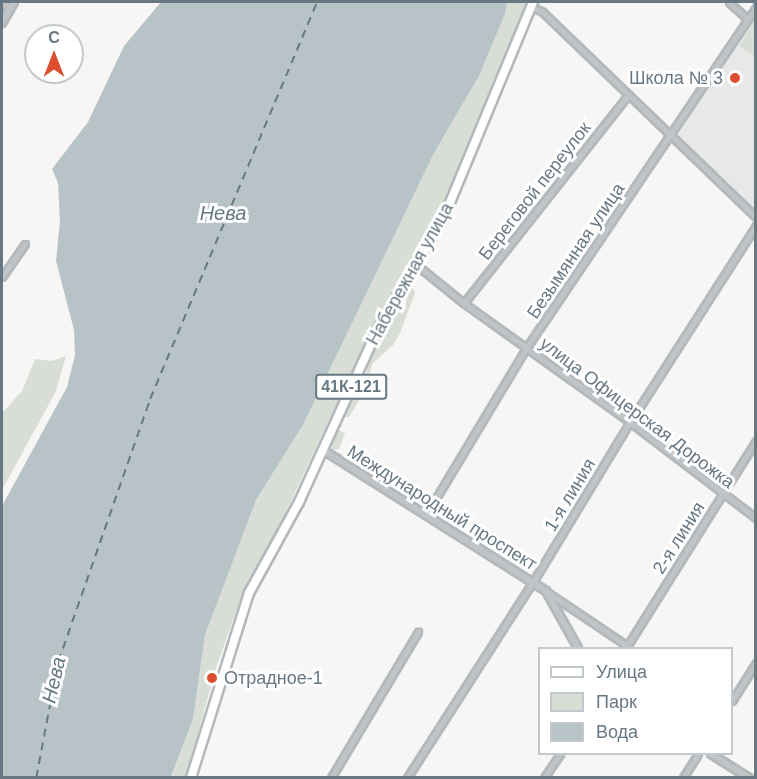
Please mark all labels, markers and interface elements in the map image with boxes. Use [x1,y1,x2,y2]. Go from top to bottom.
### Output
north arrow [24,24,84,84]
text: С [48,29,60,46]
place label: Школа № 3 [629,67,723,89]
marker: Школа № 3 [728,71,742,85]
street label: Береговой переулок [474,118,596,264]
street label: Безымянная улица [523,179,629,323]
street label: Набережная улица [362,199,458,349]
water label: Нева [200,201,246,225]
street label: улица Офицерская Дорожка [535,333,739,493]
road number: 41К-121 [315,374,387,400]
street label: Международный проспект [343,441,541,575]
street label: 1-я линия [540,455,600,535]
street label: 2-я линия [648,498,710,578]
legend [538,647,733,755]
water label: Нева [37,655,71,705]
text: Улица [596,662,647,682]
place label: Отрадное-1 [224,667,323,689]
marker: Отрадное-1 [205,671,219,685]
text: Парк [596,692,637,712]
text: Вода [596,722,638,742]

